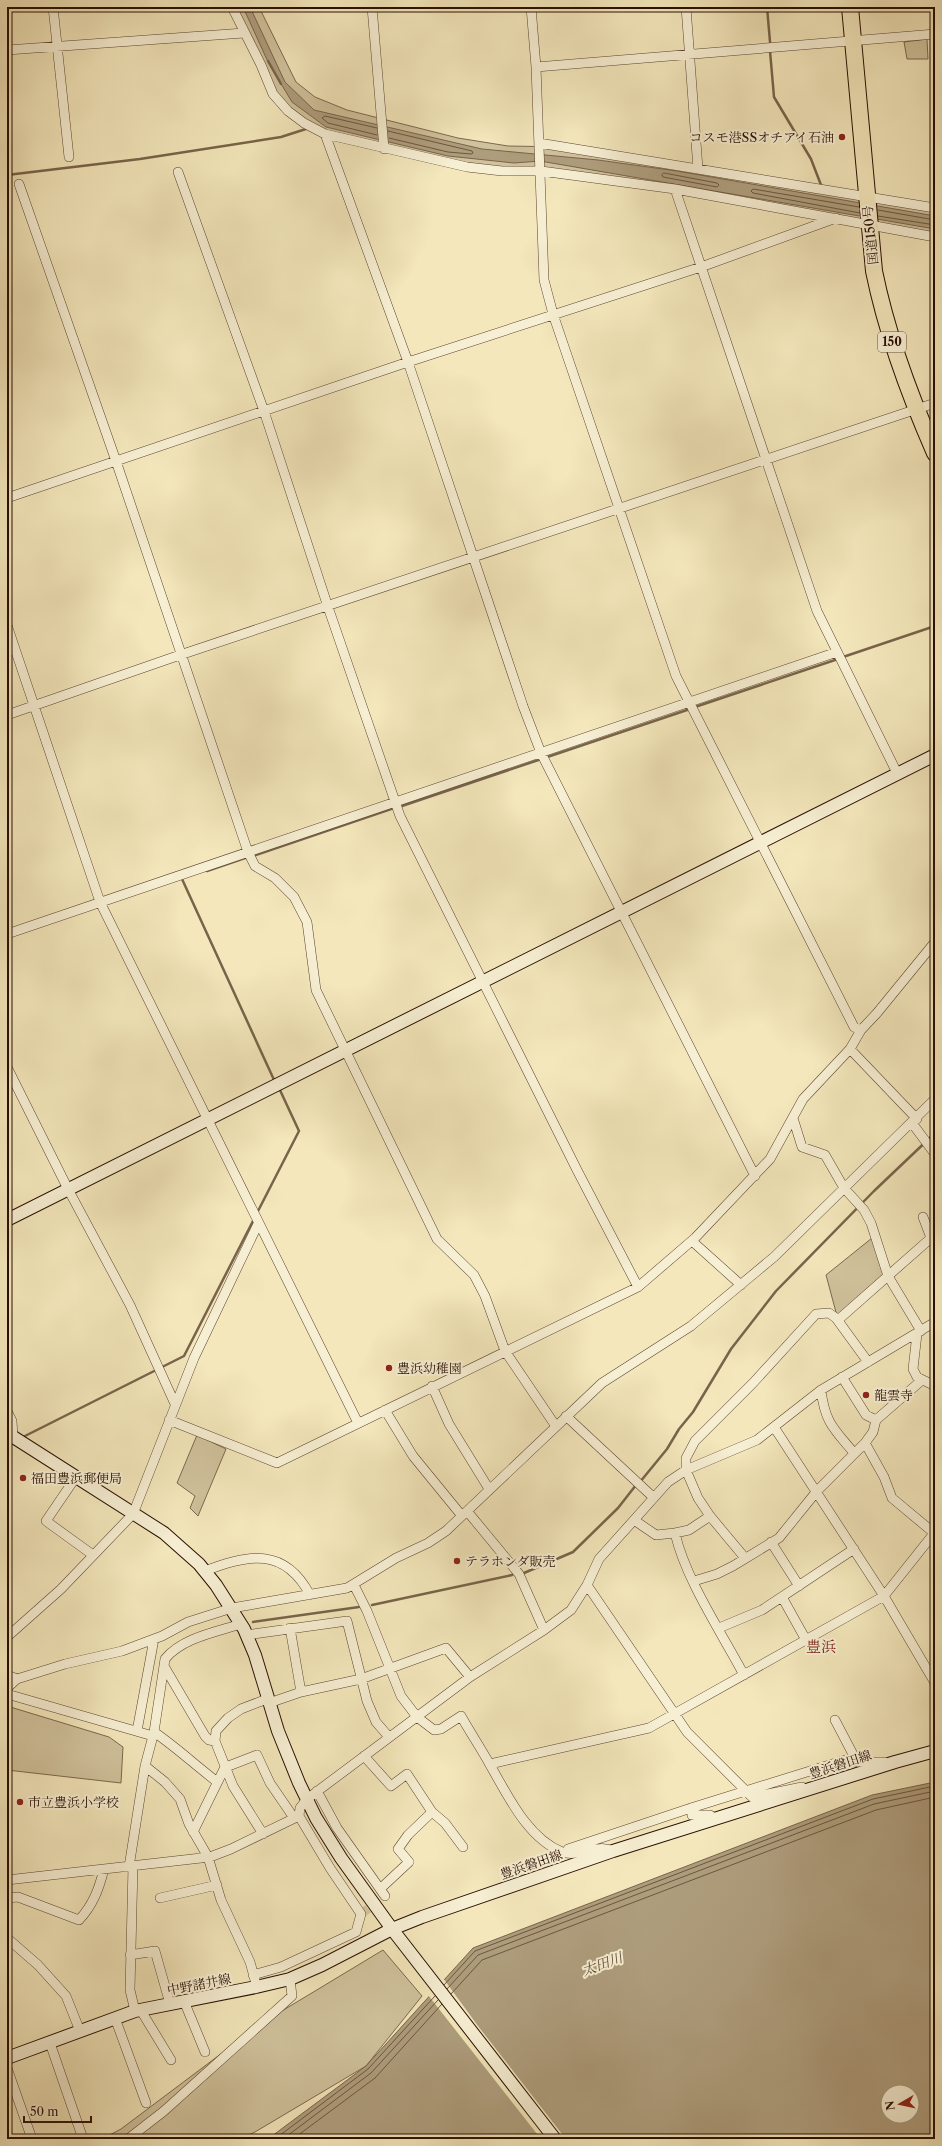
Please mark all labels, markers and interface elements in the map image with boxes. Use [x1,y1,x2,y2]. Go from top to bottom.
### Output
place label: コスモ港SSオチアイ石油 [690,129,834,145]
marker: コスモ港SSオチアイ石油 [837,132,847,142]
street label: 国道150号 [859,204,881,266]
road number: 150 [878,332,906,352]
place label: 豊浜幼稚園 [397,1360,462,1376]
marker: 豊浜幼稚園 [384,1363,394,1373]
place label: 龍雲寺 [874,1387,913,1403]
marker: 龍雲寺 [861,1390,871,1400]
place label: 福田豊浜郵便局 [31,1470,122,1486]
marker: 福田豊浜郵便局 [18,1473,28,1483]
place label: テラホンダ販売 [465,1553,555,1569]
marker: テラホンダ販売 [452,1556,462,1566]
district label: 豊浜 [806,1637,836,1656]
street label: 豊浜磐田線 [807,1746,873,1782]
place label: 市立豊浜小学校 [28,1794,119,1810]
marker: 市立豊浜小学校 [15,1797,25,1807]
street label: 豊浜磐田線 [498,1846,564,1882]
water label: 太田川 [579,1948,627,1980]
street label: 中野諸井線 [166,1970,232,1998]
north arrow [880,2084,920,2124]
scale bar [24,2098,91,2124]
text: N [882,2099,898,2111]
text: 50 m [30,2104,59,2119]

